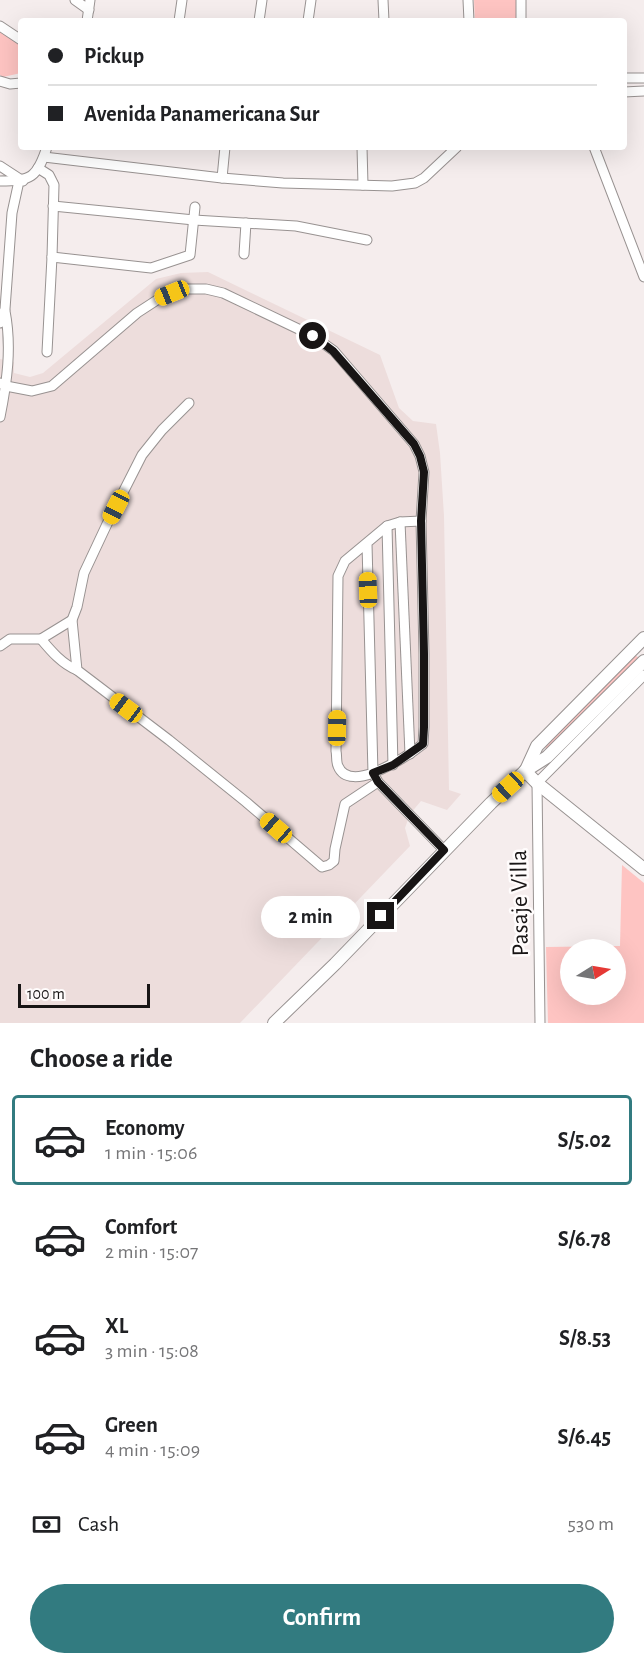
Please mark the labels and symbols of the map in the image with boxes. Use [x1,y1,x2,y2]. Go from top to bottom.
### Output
car [152,278,192,308]
route start [299,322,326,349]
car [100,487,132,527]
car [358,572,378,608]
car [106,690,146,726]
car [328,710,346,746]
car [489,768,527,806]
car [257,809,295,847]
street label: Pasaje Villa [507,849,533,956]
callout: 2 min [261,895,360,937]
route end [367,902,394,929]
north arrow [560,939,626,1005]
scale bar [18,981,150,1008]

